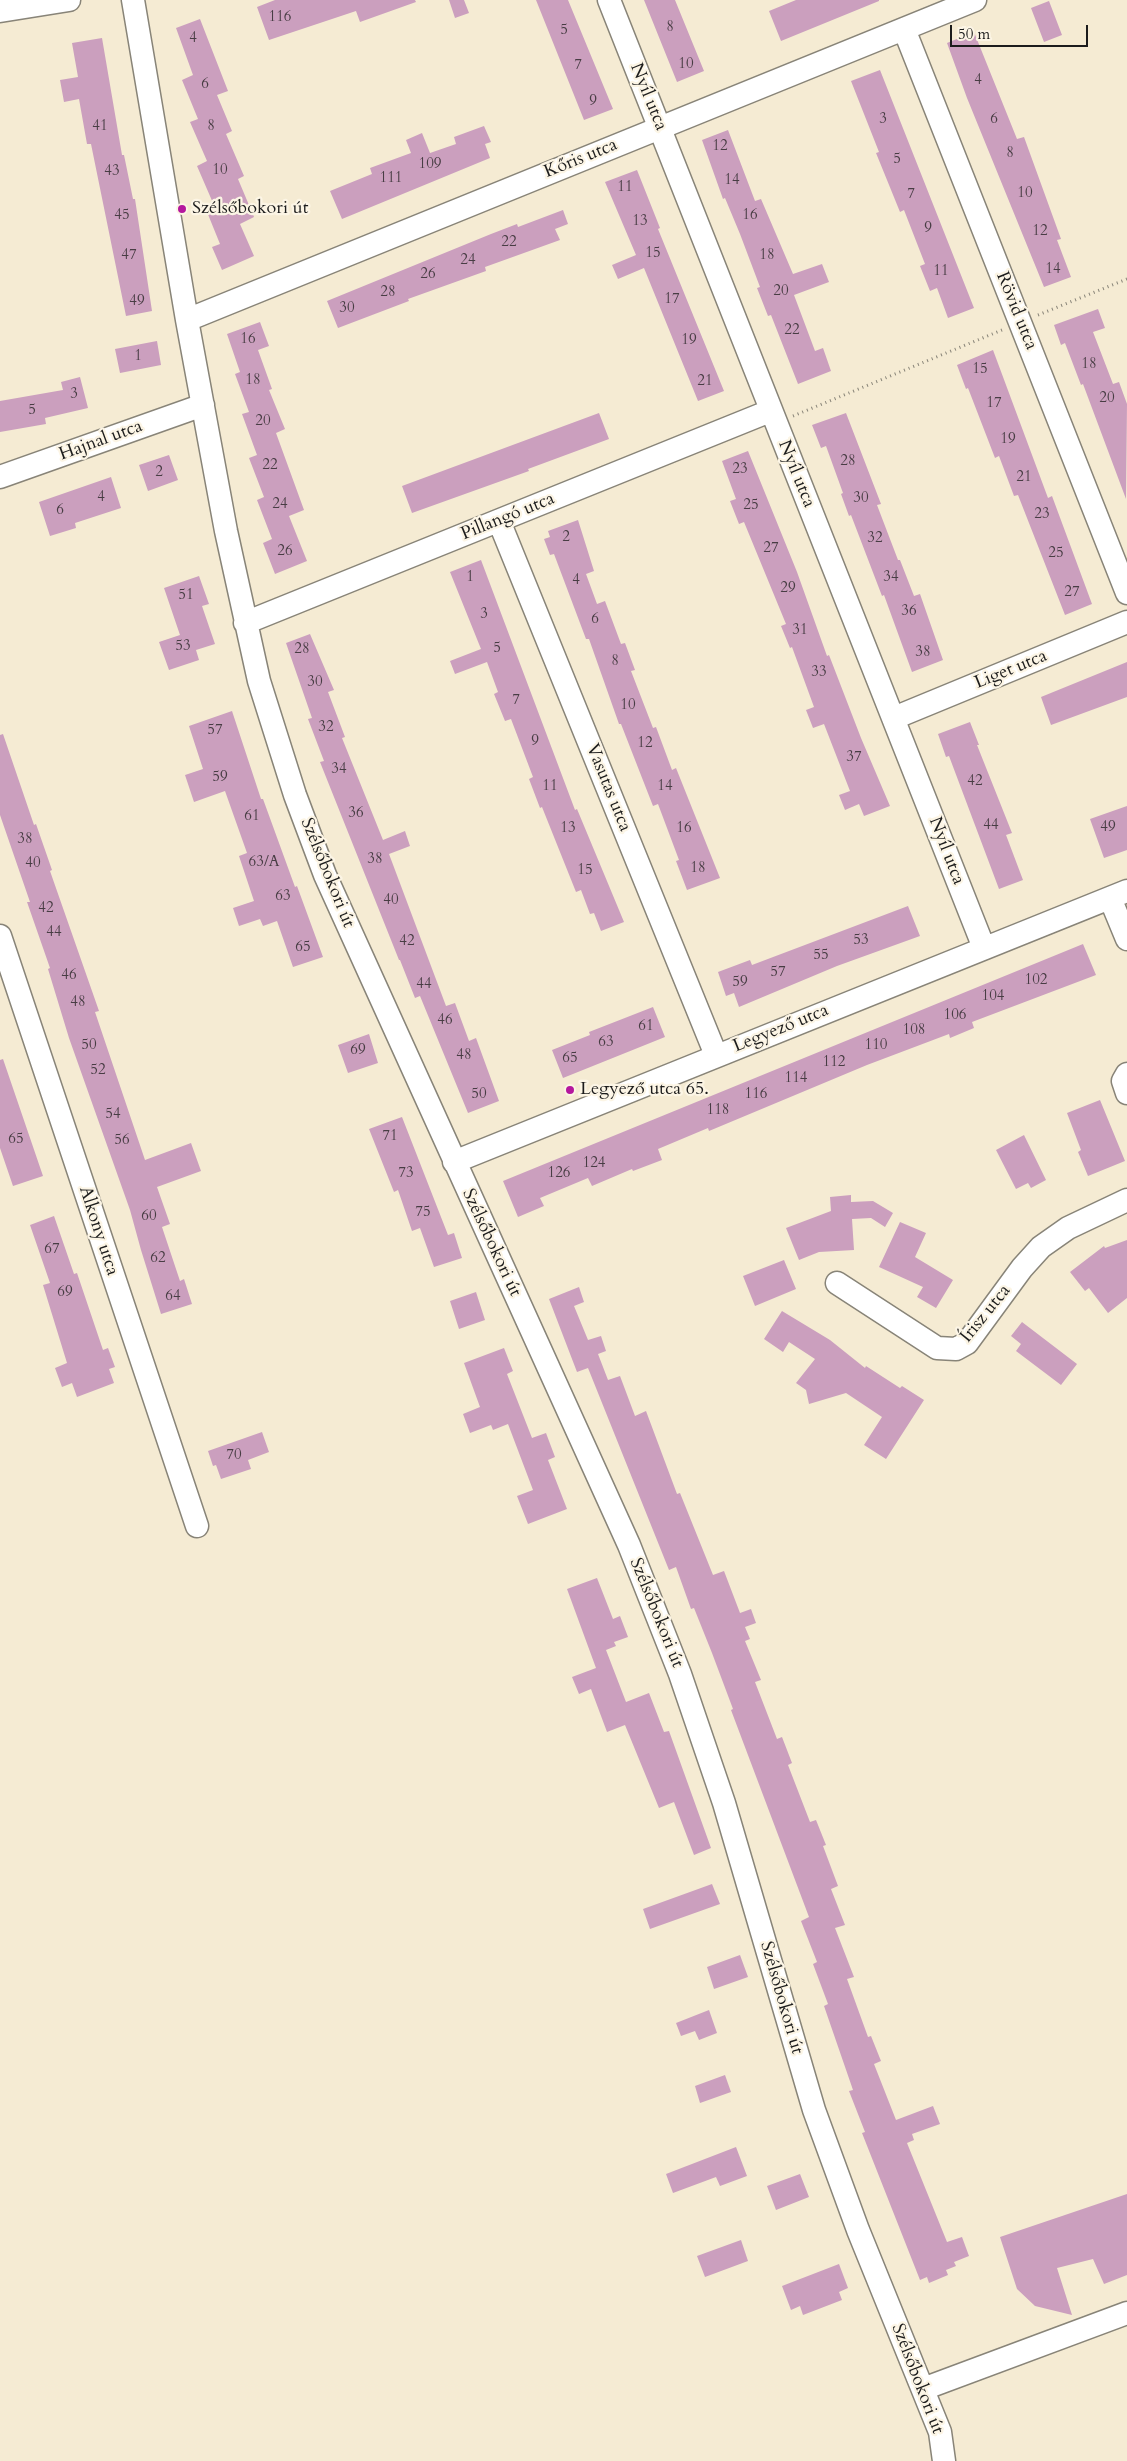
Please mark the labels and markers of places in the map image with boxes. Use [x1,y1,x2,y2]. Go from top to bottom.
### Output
place label: Szélsőbokori út [192,198,308,220]
marker: Szélsőbokori út [176,203,188,215]
place label: Legyező utca 65. [580,1079,709,1101]
marker: Legyező utca 65. [564,1084,576,1096]

